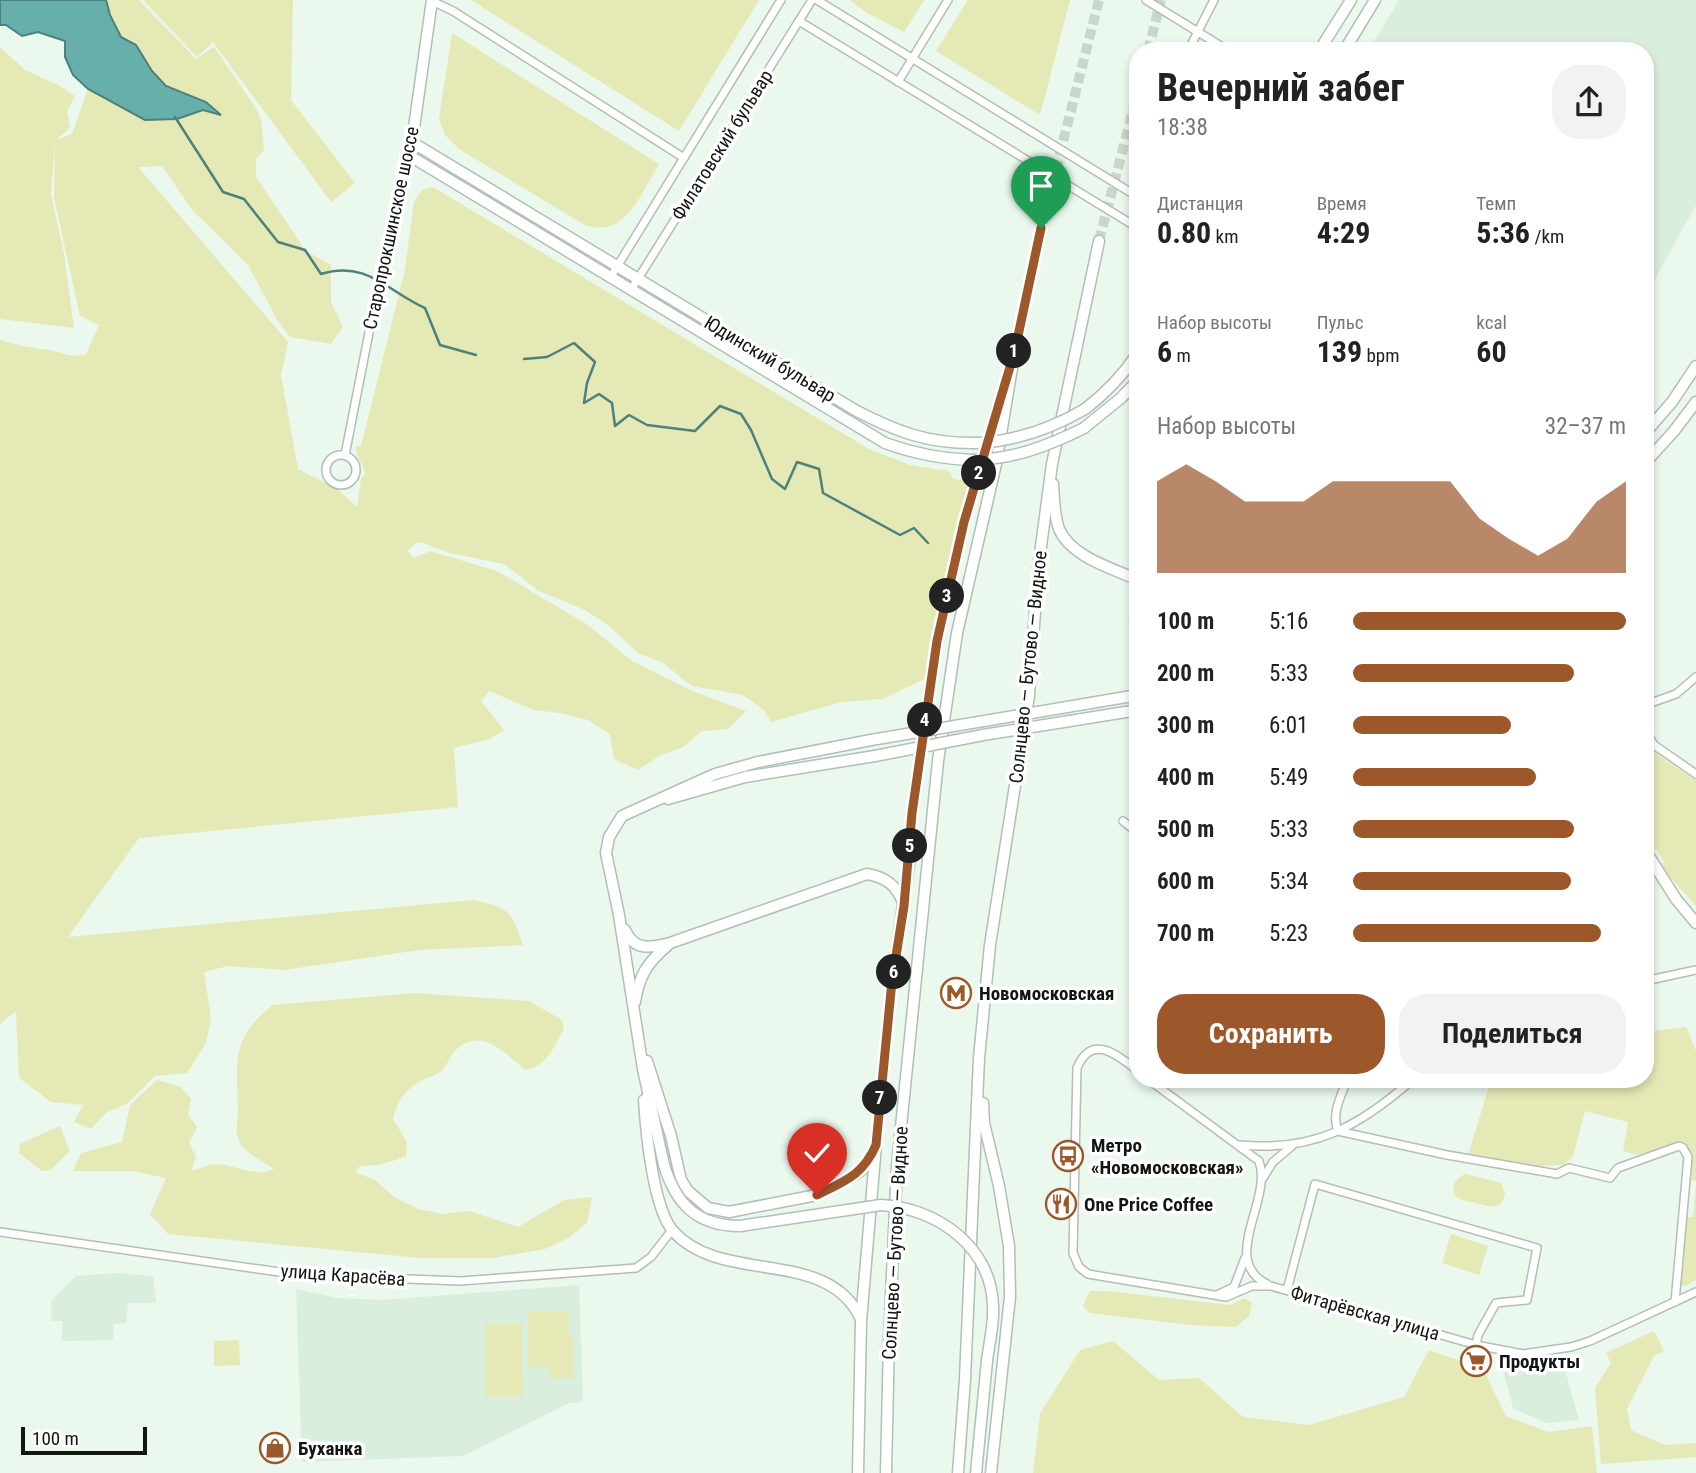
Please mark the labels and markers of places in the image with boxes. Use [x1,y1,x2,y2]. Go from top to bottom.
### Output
pin [1011,156,1071,228]
pin: 1 [996,334,1032,368]
pin: 2 [962,456,996,490]
pin: 3 [930,578,964,614]
pin: 4 [908,702,942,738]
pin: 5 [892,828,928,864]
pin: 6 [876,954,912,990]
metro station icon: Новомосковская [939,976,973,1010]
place label: Новомосковская [979,982,1114,1005]
pin: 7 [862,1080,898,1116]
pin [787,1123,847,1195]
place label: Метро «Новомосковская» [1091,1134,1244,1179]
bus stop icon: Метро «Новомосковская» [1051,1139,1085,1173]
restaurant icon: One Price Coffee [1044,1187,1078,1221]
place label: One Price Coffee [1084,1193,1213,1216]
supermarket icon: Продукты [1459,1344,1493,1378]
place label: Продукты [1499,1350,1580,1373]
shop icon: Буханка [258,1431,292,1465]
place label: Буханка [298,1437,362,1460]

